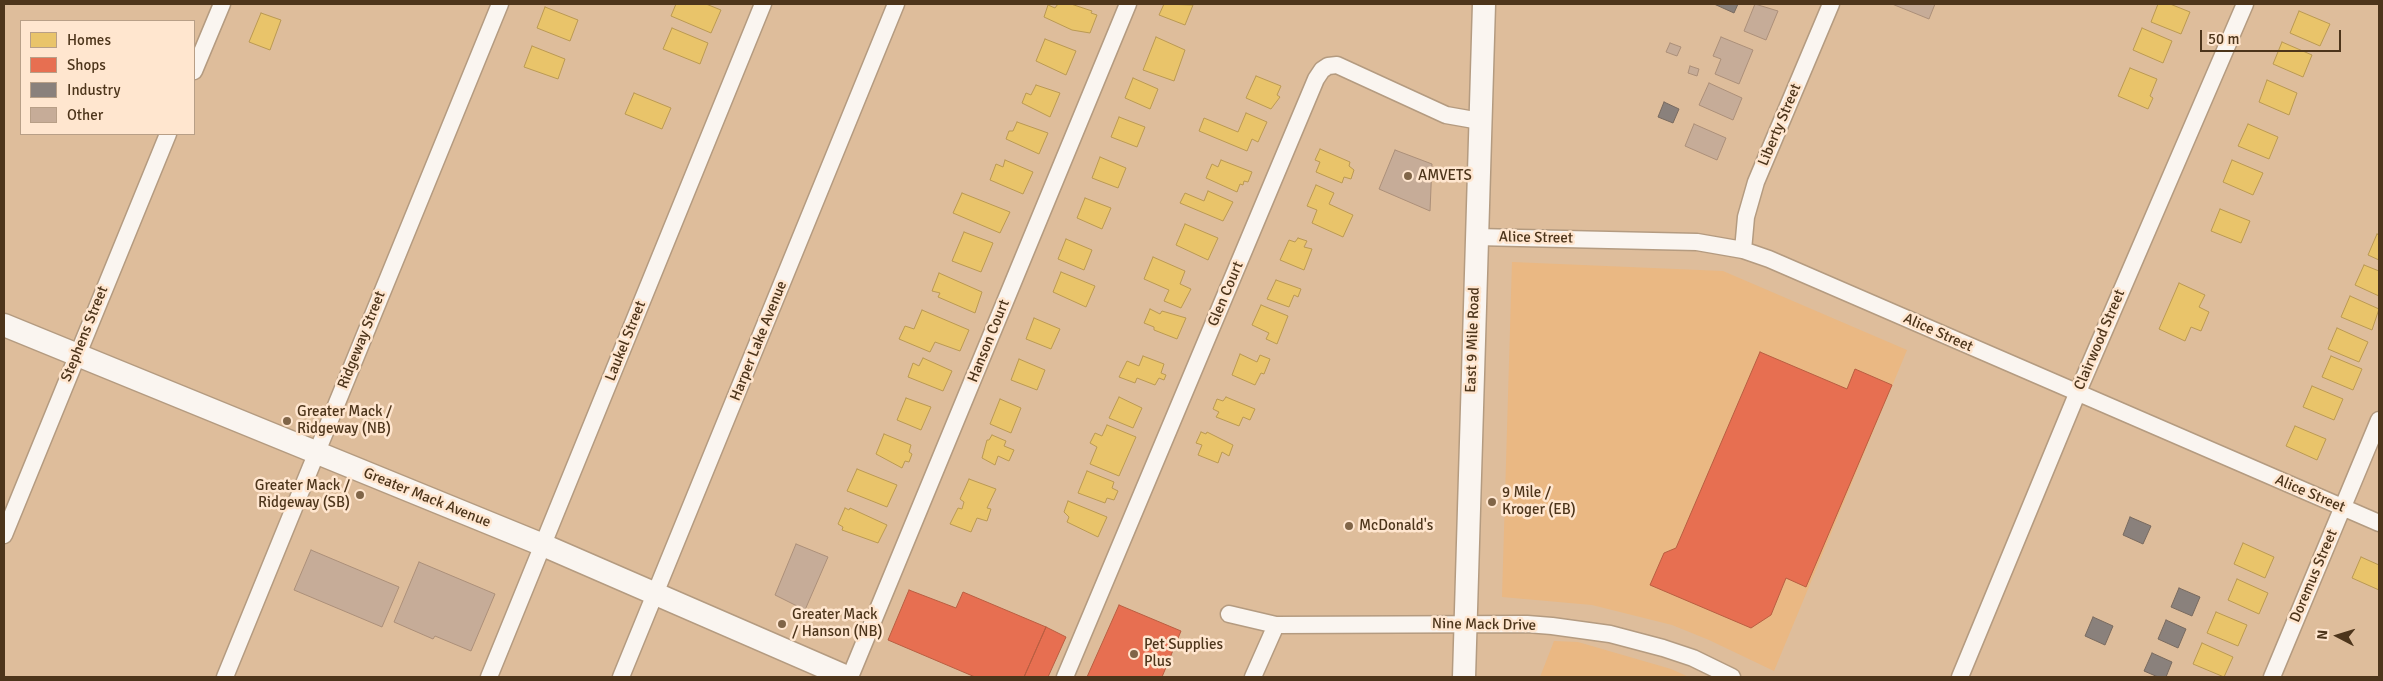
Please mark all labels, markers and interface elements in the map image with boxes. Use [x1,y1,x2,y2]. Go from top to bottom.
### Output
legend [20,20,195,135]
scale bar [2203,20,2344,52]
text: 50 m [2208,30,2239,48]
text: Homes [67,31,111,49]
text: Shops [67,56,106,74]
text: Industry [67,81,120,99]
street label: Liberty Street [1755,81,1805,169]
text: Other [67,106,103,124]
place label: AMVETS [1418,167,1472,185]
marker: AMVETS [1402,170,1414,182]
street label: Alice Street [1499,228,1573,248]
street label: Glen Court [1204,259,1248,329]
street label: Harper Lake Avenue [727,278,791,404]
street label: Stephens Street [58,283,112,385]
street label: East 9 Mile Road [1462,287,1484,393]
street label: Clairwood Street [2071,287,2129,393]
street label: Ridgeway Street [334,289,390,391]
street label: Hanson Court [964,297,1014,385]
street label: Laukel Street [602,298,650,384]
street label: Alice Street [1900,310,1976,356]
place label: Greater Mack / Ridgeway (NB) [297,403,392,438]
marker: Greater Mack / Ridgeway (NB) [281,415,293,427]
street label: Greater Mack Avenue [361,464,493,532]
street label: Alice Street [2272,471,2348,517]
place label: Greater Mack / Ridgeway (SB) [255,477,350,512]
place label: 9 Mile / Kroger (EB) [1502,484,1576,519]
marker: Greater Mack / Ridgeway (SB) [354,489,366,501]
marker: 9 Mile / Kroger (EB) [1486,496,1498,508]
place label: McDonald's [1359,517,1433,535]
marker: McDonald's [1343,520,1355,532]
street label: Doremus Street [2286,527,2342,625]
place label: Greater Mack / Hanson (NB) [792,606,883,641]
north arrow [2313,611,2363,661]
street label: Nine Mack Drive [1432,615,1536,635]
marker: Greater Mack / Hanson (NB) [776,618,788,630]
text: N [2314,629,2331,640]
place label: Pet Supplies Plus [1144,636,1223,671]
marker: Pet Supplies Plus [1128,648,1140,660]

